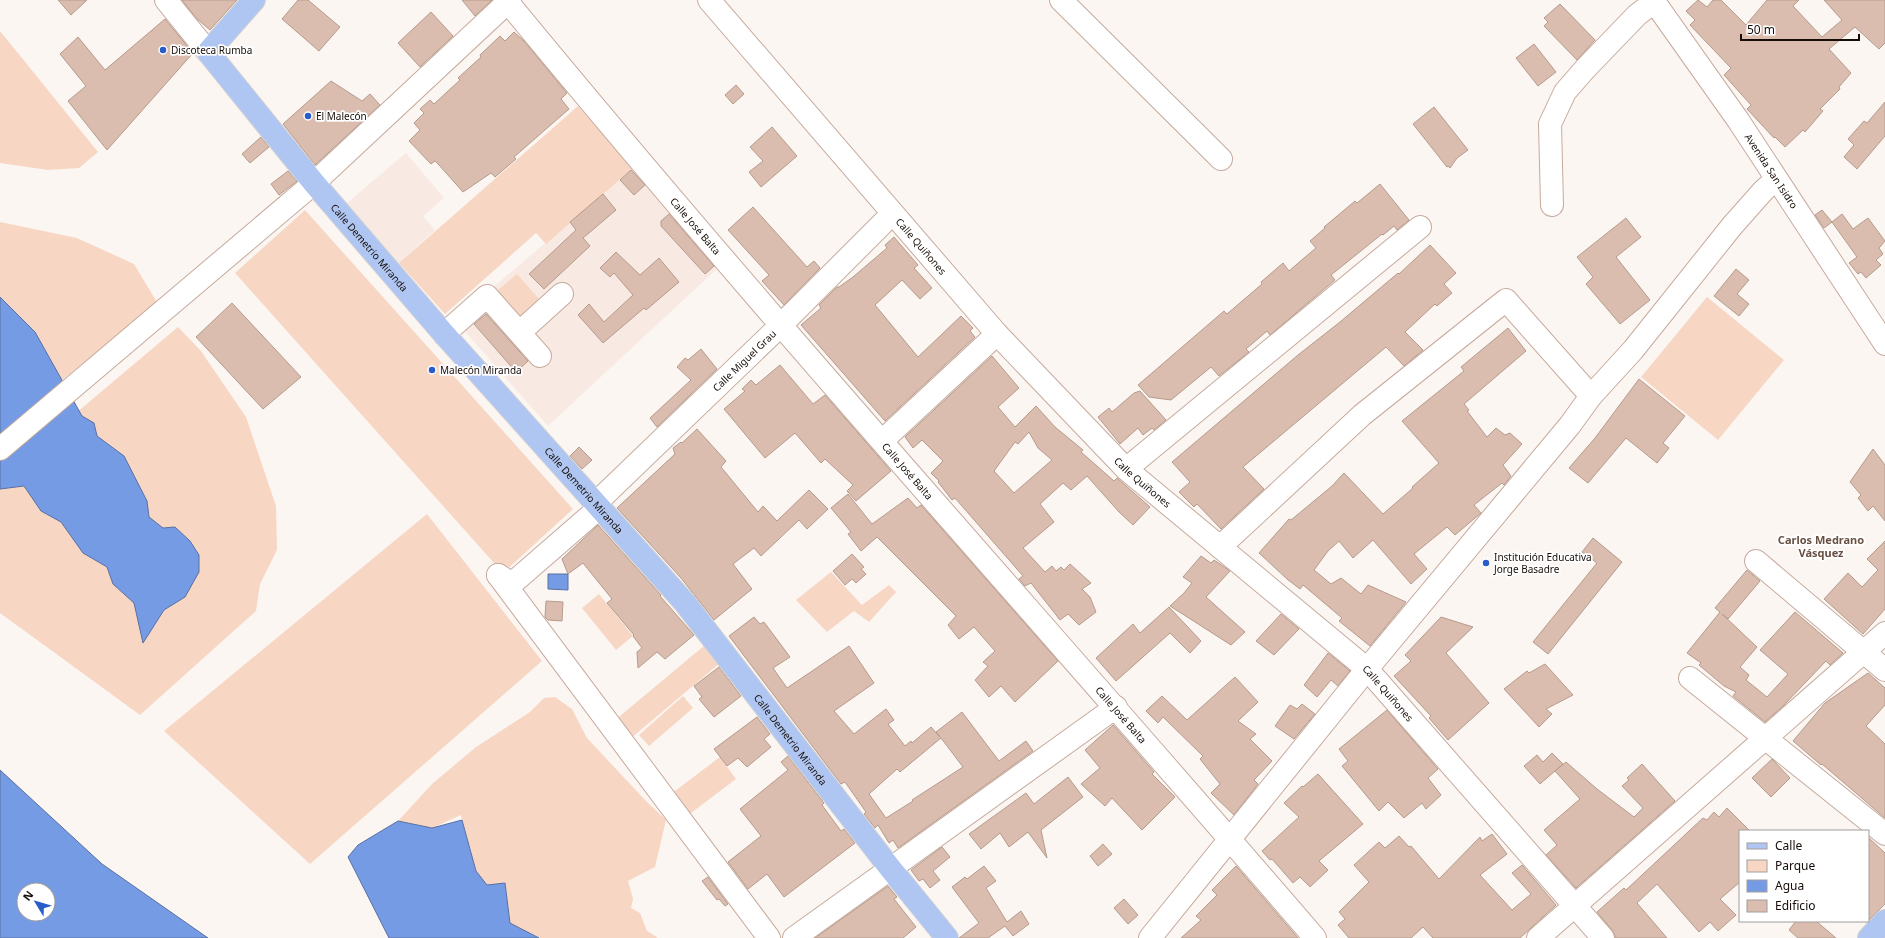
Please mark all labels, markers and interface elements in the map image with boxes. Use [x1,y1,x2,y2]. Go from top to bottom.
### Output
scale bar [1741,16,1859,42]
text: 50 m [1747,21,1775,38]
place label: Discoteca Rumba [171,43,252,57]
marker: Discoteca Rumba [158,45,168,55]
place label: El Malecón [316,109,367,123]
marker: El Malecón [303,111,313,121]
street label: Avenida San Isidro [1742,131,1801,211]
street label: Calle José Balta [667,194,724,258]
street label: Calle Demetrio Miranda [328,201,411,294]
street label: Calle Quiñones [893,215,950,278]
street label: Calle Miguel Grau [709,327,779,394]
place label: Malecón Miranda [440,363,522,377]
marker: Malecón Miranda [427,365,437,375]
street label: Calle José Balta [879,440,936,502]
street label: Calle Demetrio Miranda [542,444,626,536]
street label: Calle Quiñones [1111,454,1174,511]
district label: Carlos Medrano Vásquez [1778,532,1864,560]
place label: Institución Educativa Jorge Basadre [1493,550,1592,576]
marker: Institución Educativa Jorge Basadre [1481,558,1491,568]
street label: Calle Quiñones [1360,661,1417,725]
street label: Calle José Balta [1092,683,1150,746]
street label: Calle Demetrio Miranda [751,691,830,788]
legend [1739,830,1869,922]
text: Calle [1775,837,1803,854]
text: Parque [1775,857,1816,874]
text: Agua [1775,877,1804,894]
north arrow [16,882,56,922]
text: N [19,887,36,904]
text: Edificio [1775,897,1816,914]

